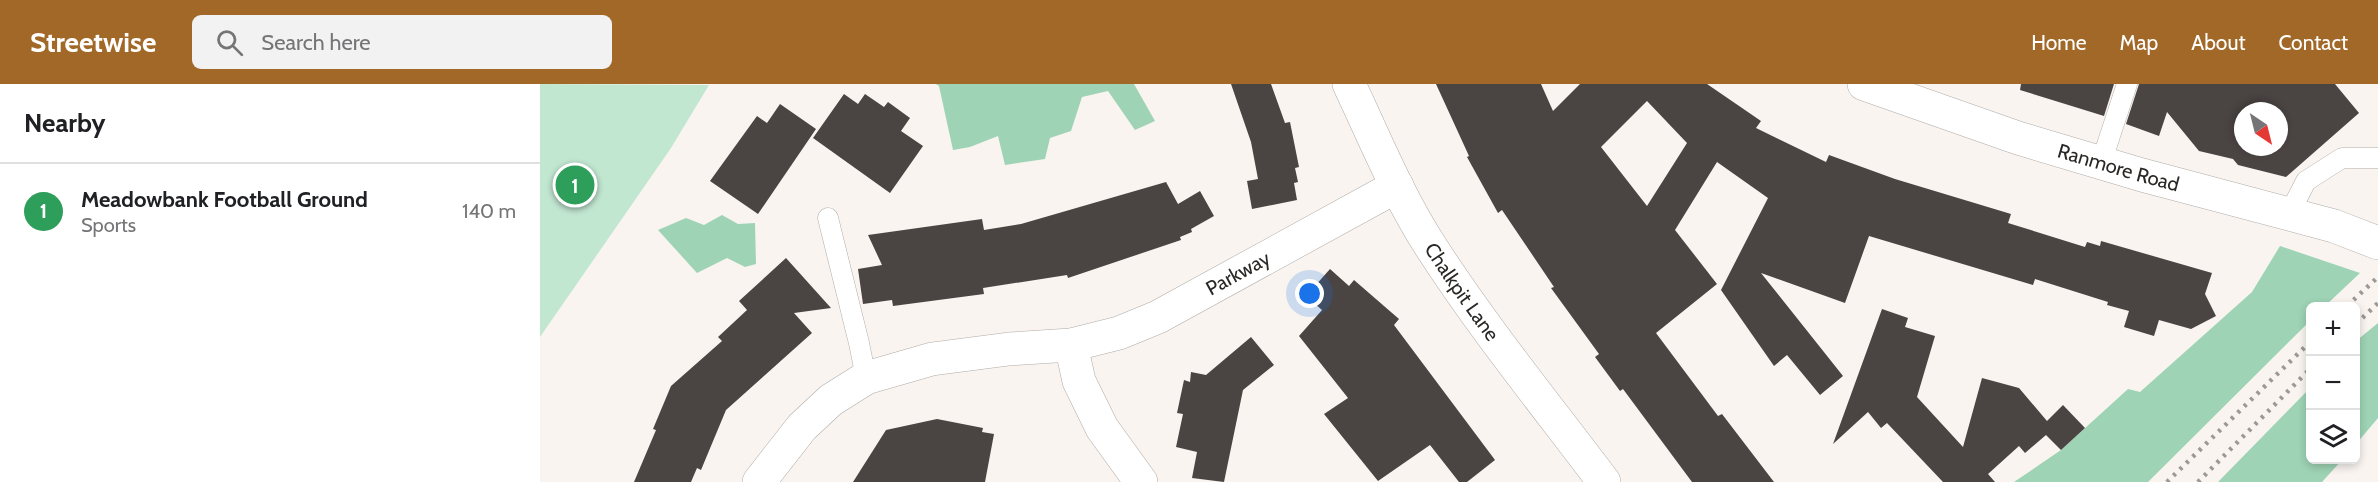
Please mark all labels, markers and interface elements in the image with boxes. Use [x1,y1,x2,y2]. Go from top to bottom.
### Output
search box [192,15,612,69]
text: Streetwise [30,25,156,59]
icon: search [213,26,246,59]
text: Search here [261,29,371,56]
text: Home [2031,30,2087,55]
text: Map [2120,30,2158,55]
text: About [2191,30,2245,55]
text: Contact [2278,30,2348,55]
north arrow [2234,102,2288,156]
text: Nearby [24,107,105,139]
street label: Ranmore Road [2055,139,2182,196]
pin: 1 [555,162,594,208]
text: Meadowbank Football Ground [81,186,368,213]
text: 1 [40,199,47,223]
text: 140 m [462,199,516,223]
text: Sports [81,213,136,237]
street label: Chalkpit Lane [1419,238,1504,346]
street label: Parkway [1202,246,1274,300]
your location [1295,279,1324,308]
map controls [2306,302,2360,464]
button: + [2306,302,2360,356]
button: − [2306,356,2360,410]
button: layers [2306,410,2360,464]

